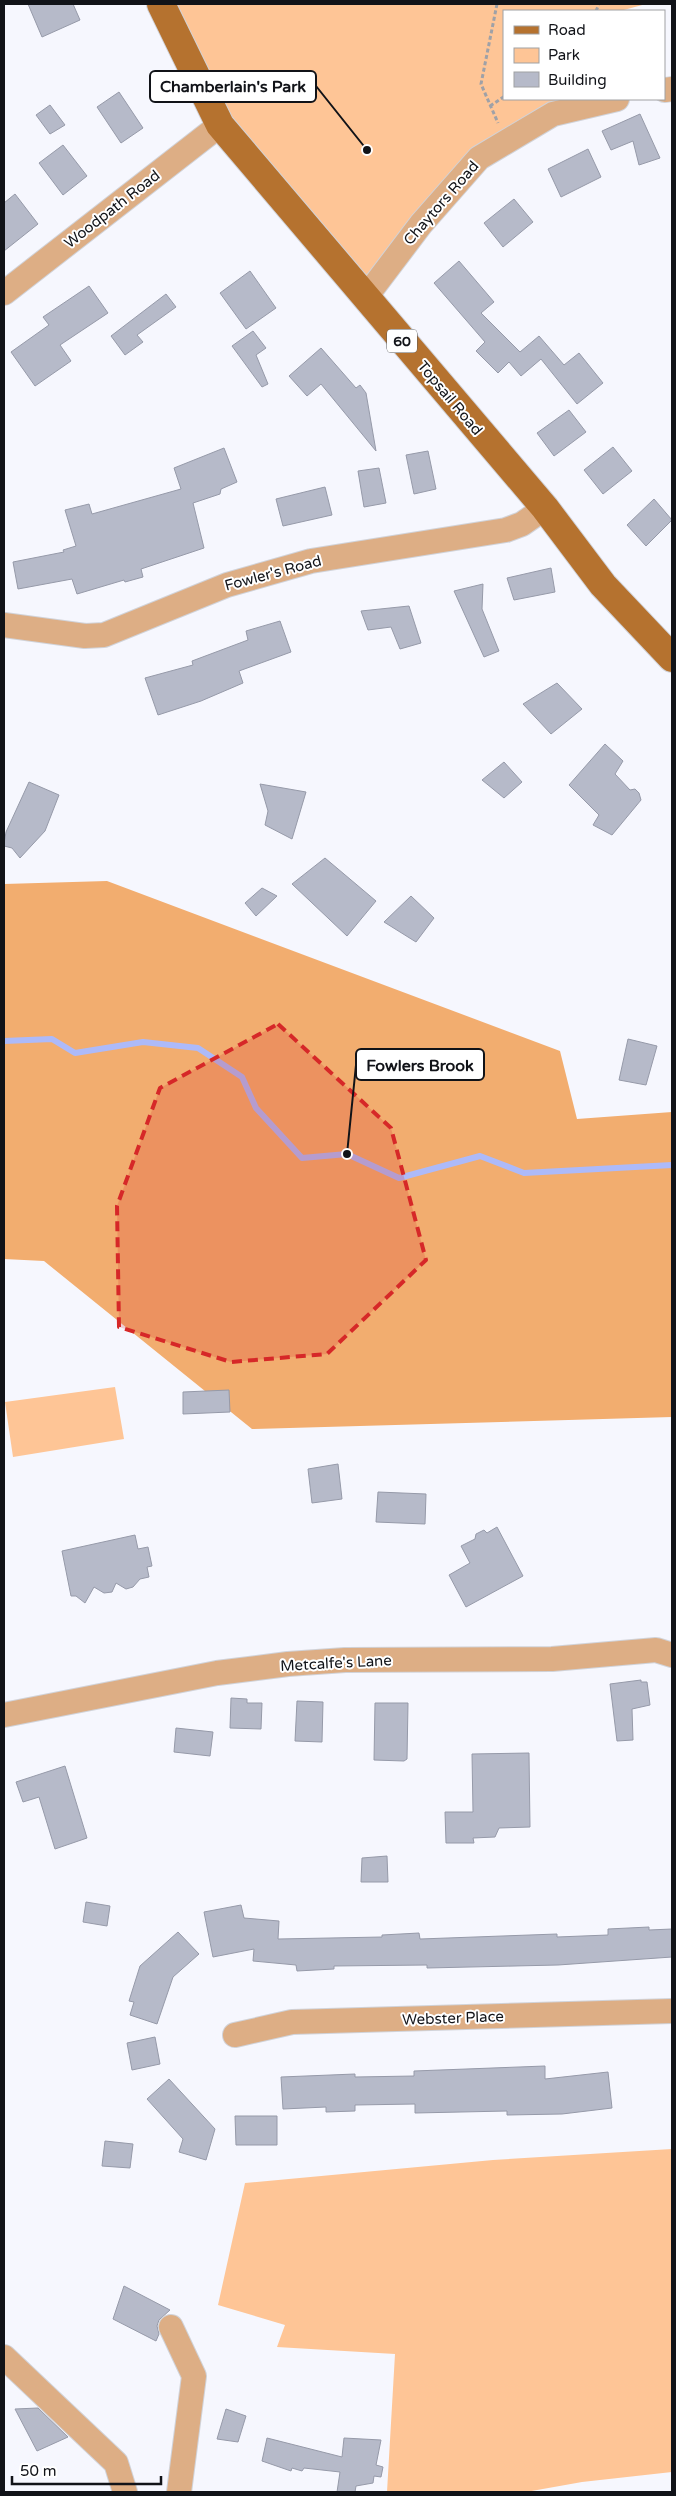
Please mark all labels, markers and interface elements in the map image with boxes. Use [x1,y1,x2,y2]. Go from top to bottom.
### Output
legend [503,10,666,100]
text: Road [548,21,586,39]
text: Park [548,46,580,64]
callout: Chamberlain's Park [150,71,316,102]
text: Building [548,71,607,89]
text: Chamberlain's Park [160,77,306,97]
street label: Chaytors Road [400,157,482,249]
street label: Woodpath Road [61,166,163,252]
road number: 60 [387,330,417,352]
street label: Topsail Road [414,357,486,439]
street label: Fowler's Road [223,551,323,595]
callout: Fowlers Brook [356,1049,484,1080]
text: Fowlers Brook [366,1056,474,1076]
street label: Metcalfe's Lane [280,1651,392,1675]
street label: Webster Place [402,2007,504,2029]
scale bar [12,2454,161,2486]
text: 50 m [20,2462,57,2480]

